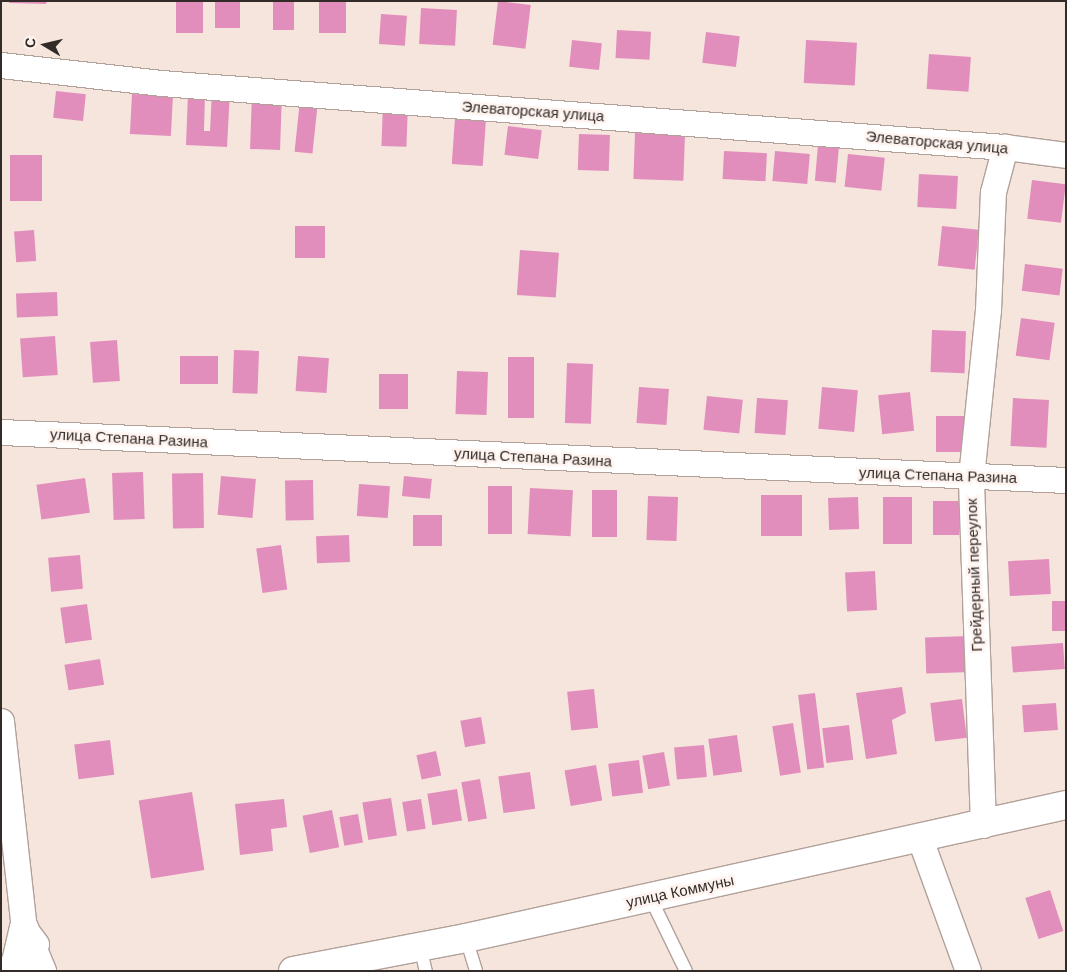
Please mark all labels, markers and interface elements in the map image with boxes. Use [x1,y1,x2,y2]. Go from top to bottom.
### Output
north arrow [20,20,70,70]
text: С [21,36,39,49]
street label: Элеваторская улица [461,97,605,125]
street label: Элеваторская улица [865,127,1009,157]
street label: улица Степана Разина [50,425,208,451]
street label: улица Степана Разина [454,444,612,470]
street label: улица Степана Разина [859,463,1017,487]
street label: Грейдерный переулок [962,498,986,652]
street label: улица Коммуны [624,871,736,911]

